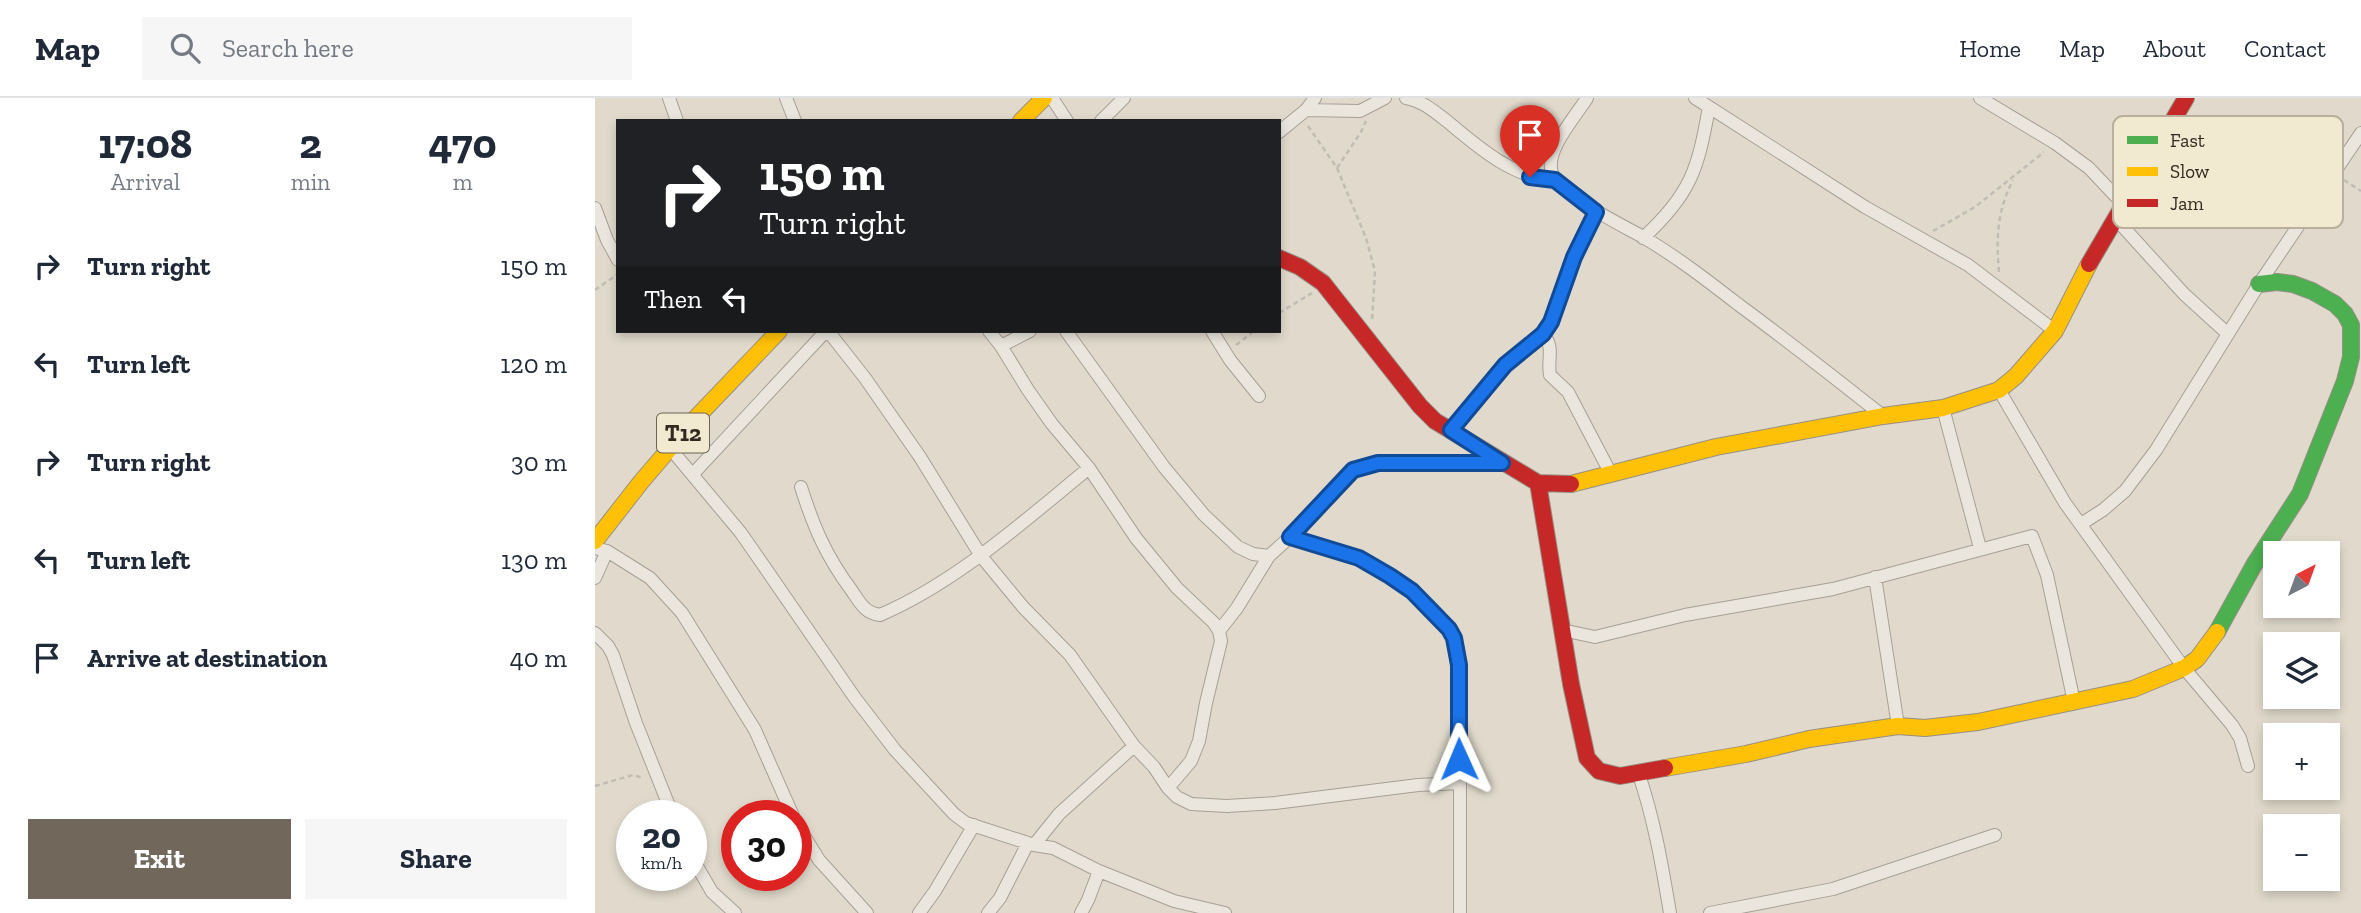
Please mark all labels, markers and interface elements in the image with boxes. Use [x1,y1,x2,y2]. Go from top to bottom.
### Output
search box [142,17,632,80]
text: Map [35,29,100,68]
icon: search [166,29,204,67]
text: Search here [222,32,354,64]
text: Home [1959,34,2021,63]
text: Map [2059,34,2105,63]
text: About [2143,34,2206,63]
text: Contact [2244,34,2326,63]
pin [1500,105,1560,177]
icon: arrive [1511,116,1549,154]
legend [2113,116,2343,228]
text: 17:08 [98,118,192,169]
text: 2 [299,118,322,169]
text: 470 [429,118,497,169]
text: Fast [2170,129,2205,152]
text: 150 m [759,144,885,203]
icon: right [644,147,735,238]
text: Slow [2170,160,2210,183]
text: Arrival [111,168,180,196]
text: min [291,168,330,196]
text: m [453,168,473,196]
text: Jam [2170,192,2204,215]
text: Turn right [759,204,906,242]
icon: right [28,247,66,285]
text: Turn right [87,250,210,282]
text: 150 m [500,250,567,282]
icon: left [716,280,754,318]
text: Then [644,283,702,315]
icon: left [28,345,66,383]
text: Turn left [87,348,190,380]
text: 120 m [500,348,567,380]
road number: T12 [657,414,709,452]
icon: right [28,443,66,481]
text: Turn right [87,446,210,478]
text: 30 m [511,446,567,478]
icon: left [28,541,66,579]
north arrow [2263,541,2340,618]
map controls [2263,541,2340,891]
text: Turn left [87,544,190,576]
text: 130 m [501,544,567,576]
button: layers [2263,632,2340,709]
icon: arrive [28,639,66,677]
text: Arrive at destination [87,642,327,674]
text: 40 m [510,642,567,674]
position arrow [1422,722,1496,796]
button: + [2263,723,2340,800]
speed limit sign: 30 [721,800,812,891]
button: − [2263,814,2340,891]
text: 20 [642,815,681,857]
button: Exit [28,819,291,899]
button: Share [305,819,567,899]
text: km/h [641,852,682,874]

